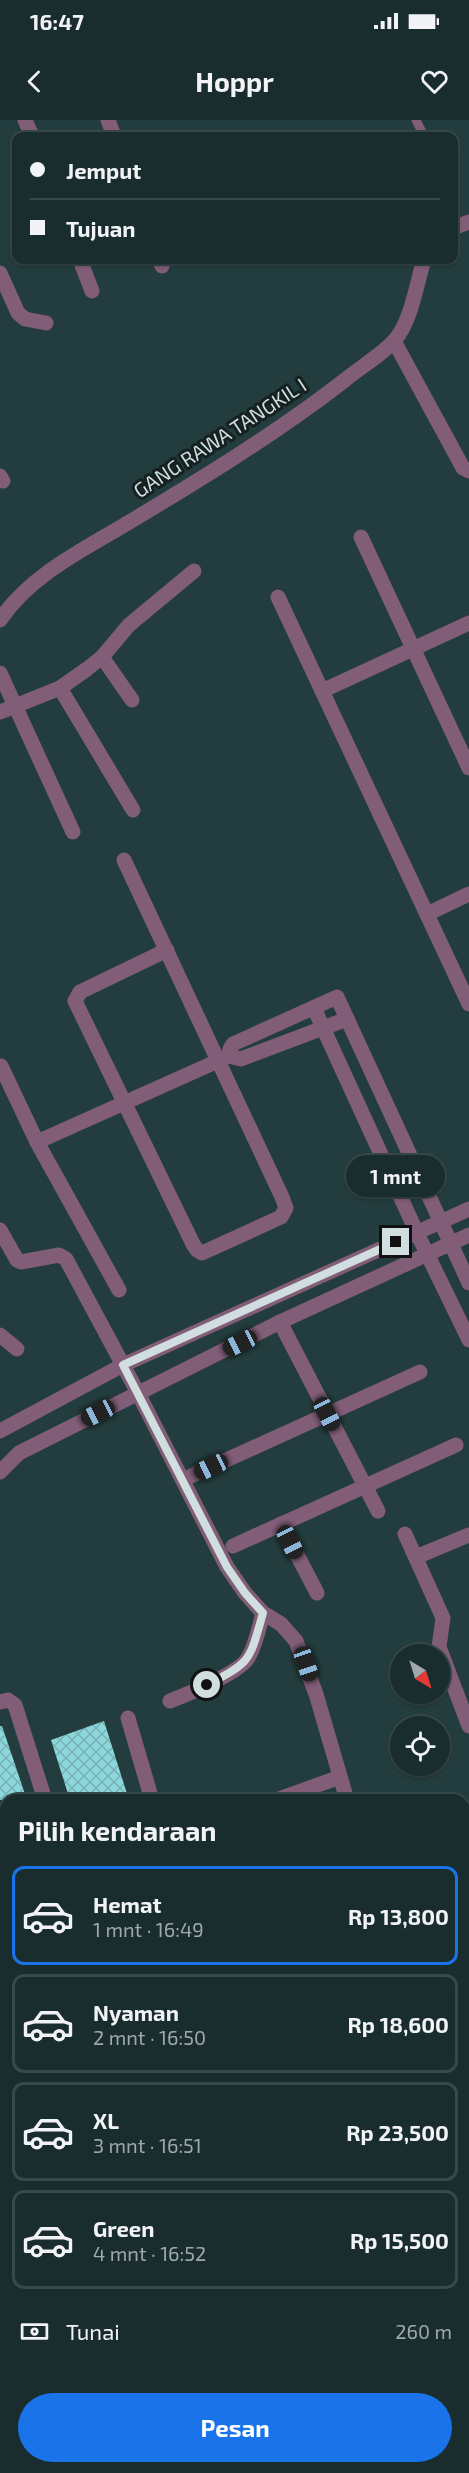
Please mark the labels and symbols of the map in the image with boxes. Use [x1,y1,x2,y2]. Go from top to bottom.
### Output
street label: GANG RAWA TANGKIL I [129,372,310,502]
callout: 1 mnt [346,1155,446,1197]
route end [382,1228,409,1255]
car [220,1327,260,1359]
car [311,1394,343,1434]
car [78,1397,118,1429]
car [191,1451,231,1483]
car [274,1522,306,1562]
car [292,1644,320,1684]
north arrow [390,1644,450,1704]
route start [193,1671,220,1698]

